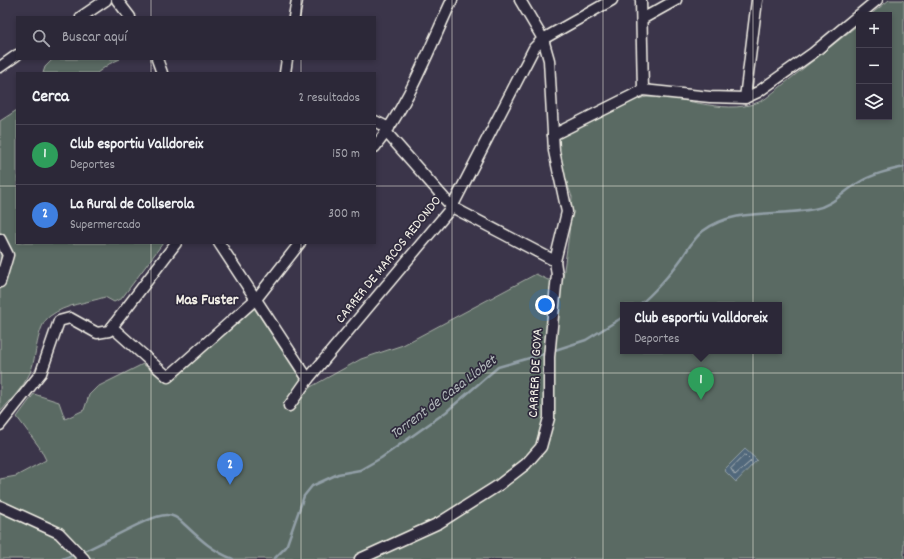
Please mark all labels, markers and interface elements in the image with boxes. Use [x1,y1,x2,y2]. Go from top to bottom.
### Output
map controls [856,12,892,120]
button: + [856,12,892,48]
search box [16,16,376,60]
icon: search [30,27,52,49]
text: Buscar aquí [62,27,127,49]
button: − [856,48,892,84]
button: layers [856,84,892,120]
text: Cerca [32,86,69,110]
text: 2 resultados [298,89,360,108]
text: Club esportiu Valldoreix [70,134,203,156]
text: 1 [44,145,46,164]
text: 150 m [332,145,360,164]
text: Deportes [70,156,115,175]
street label: CARRER DE MARCOS REDONDO [331,192,447,328]
text: La Rural de Collserola [70,194,194,216]
text: 2 [42,205,48,224]
text: 300 m [328,205,360,224]
text: Supermercado [70,216,141,235]
district label: Mas Fuster [176,290,239,312]
your location [535,295,555,315]
popup [620,302,782,354]
text: Club esportiu Valldoreix [634,308,768,330]
street label: CARRER DE GOYA [524,328,548,418]
text: Deportes [634,330,679,349]
water label: Torrent de Casa Llobet [386,350,503,445]
pin: 1 [688,367,714,400]
pin: 2 [217,452,243,485]

